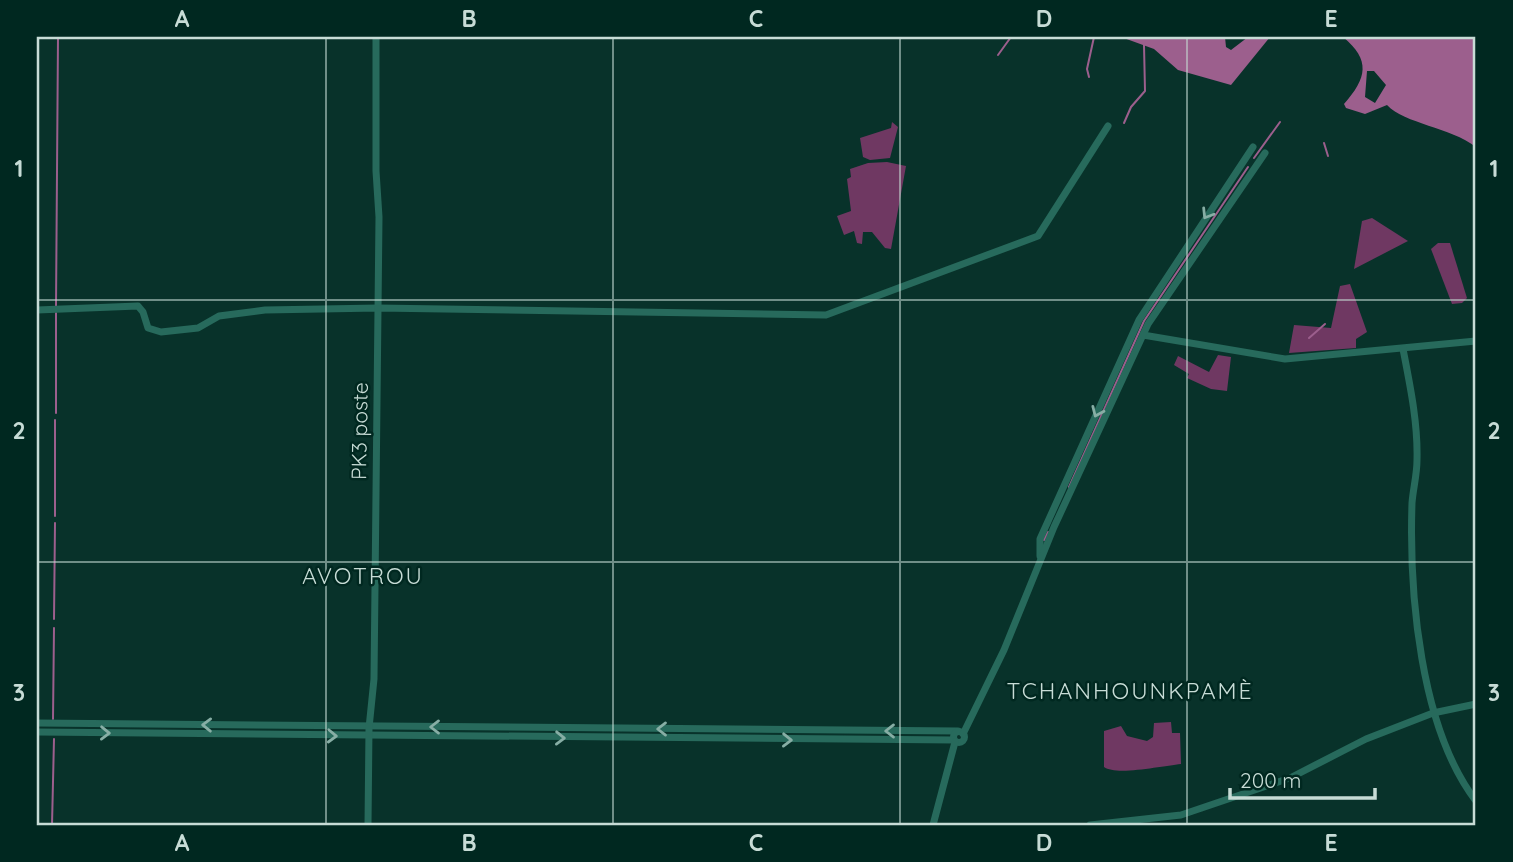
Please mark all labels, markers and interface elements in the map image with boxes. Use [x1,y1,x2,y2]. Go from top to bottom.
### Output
text: A [175,4,190,33]
text: B [461,4,477,33]
text: C [749,4,763,33]
text: D [1036,4,1052,33]
text: E [1324,4,1338,33]
text: 1 [15,154,23,183]
text: 1 [1490,154,1498,183]
one-way arrow [1202,206,1215,219]
street label: PK3 poste [345,382,373,480]
one-way arrow [1091,405,1105,417]
text: 2 [12,416,26,445]
text: 2 [1487,416,1501,445]
district label: AVOTROU [302,561,424,590]
district label: TCHANHOUNKPAMÈ [1006,676,1254,705]
text: 3 [13,678,25,707]
text: 3 [1488,678,1500,707]
one-way arrow [202,717,212,733]
one-way arrow [429,719,439,735]
one-way arrow [656,721,667,737]
one-way arrow [884,723,894,739]
one-way arrow [100,726,111,741]
one-way arrow [328,728,338,744]
one-way arrow [555,730,566,745]
one-way arrow [783,732,793,748]
scale bar [1230,757,1375,801]
text: 200 m [1240,767,1302,793]
text: A [175,828,190,857]
text: B [461,828,477,857]
text: C [749,828,763,857]
text: D [1036,828,1052,857]
text: E [1324,828,1338,857]

